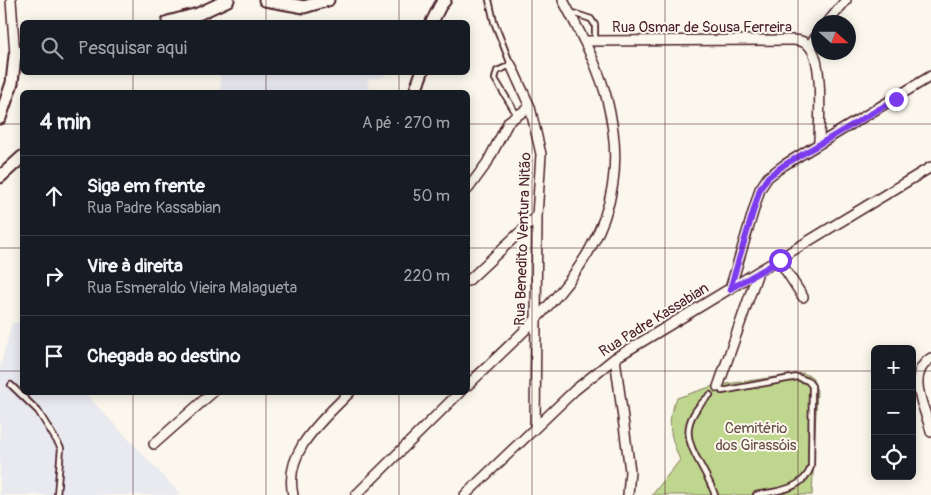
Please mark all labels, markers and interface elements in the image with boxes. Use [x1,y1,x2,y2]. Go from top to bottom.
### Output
north arrow [811,15,856,60]
street label: Rua Osmar de Sousa Ferreira [612,18,792,37]
search box [20,20,470,75]
icon: search [38,34,66,62]
text: Pesquisar aqui [78,36,187,60]
route end [885,88,908,111]
text: 4 min [40,109,91,136]
text: A pé · 270 m [362,113,450,133]
street label: Rua Benedito Ventura Nitão [510,152,536,326]
text: Siga em frente [87,174,205,198]
icon: ahead [40,182,68,210]
text: 50 m [413,186,450,206]
text: Rua Padre Kassabian [87,198,221,218]
route start [769,249,792,272]
text: Vire à direita [87,254,183,278]
icon: right [40,262,68,290]
text: 220 m [404,266,450,286]
text: Rua Esmeraldo Vieira Malagueta [87,278,297,298]
street label: Rua Padre Kassabian [596,279,712,361]
icon: arrive [40,342,68,370]
text: Chegada ao destino [87,344,240,368]
map controls [871,345,916,480]
button: + [871,345,916,390]
button: − [871,390,916,435]
park label: Cemitério dos Girassóis [715,419,797,455]
button: locate [871,435,916,480]

